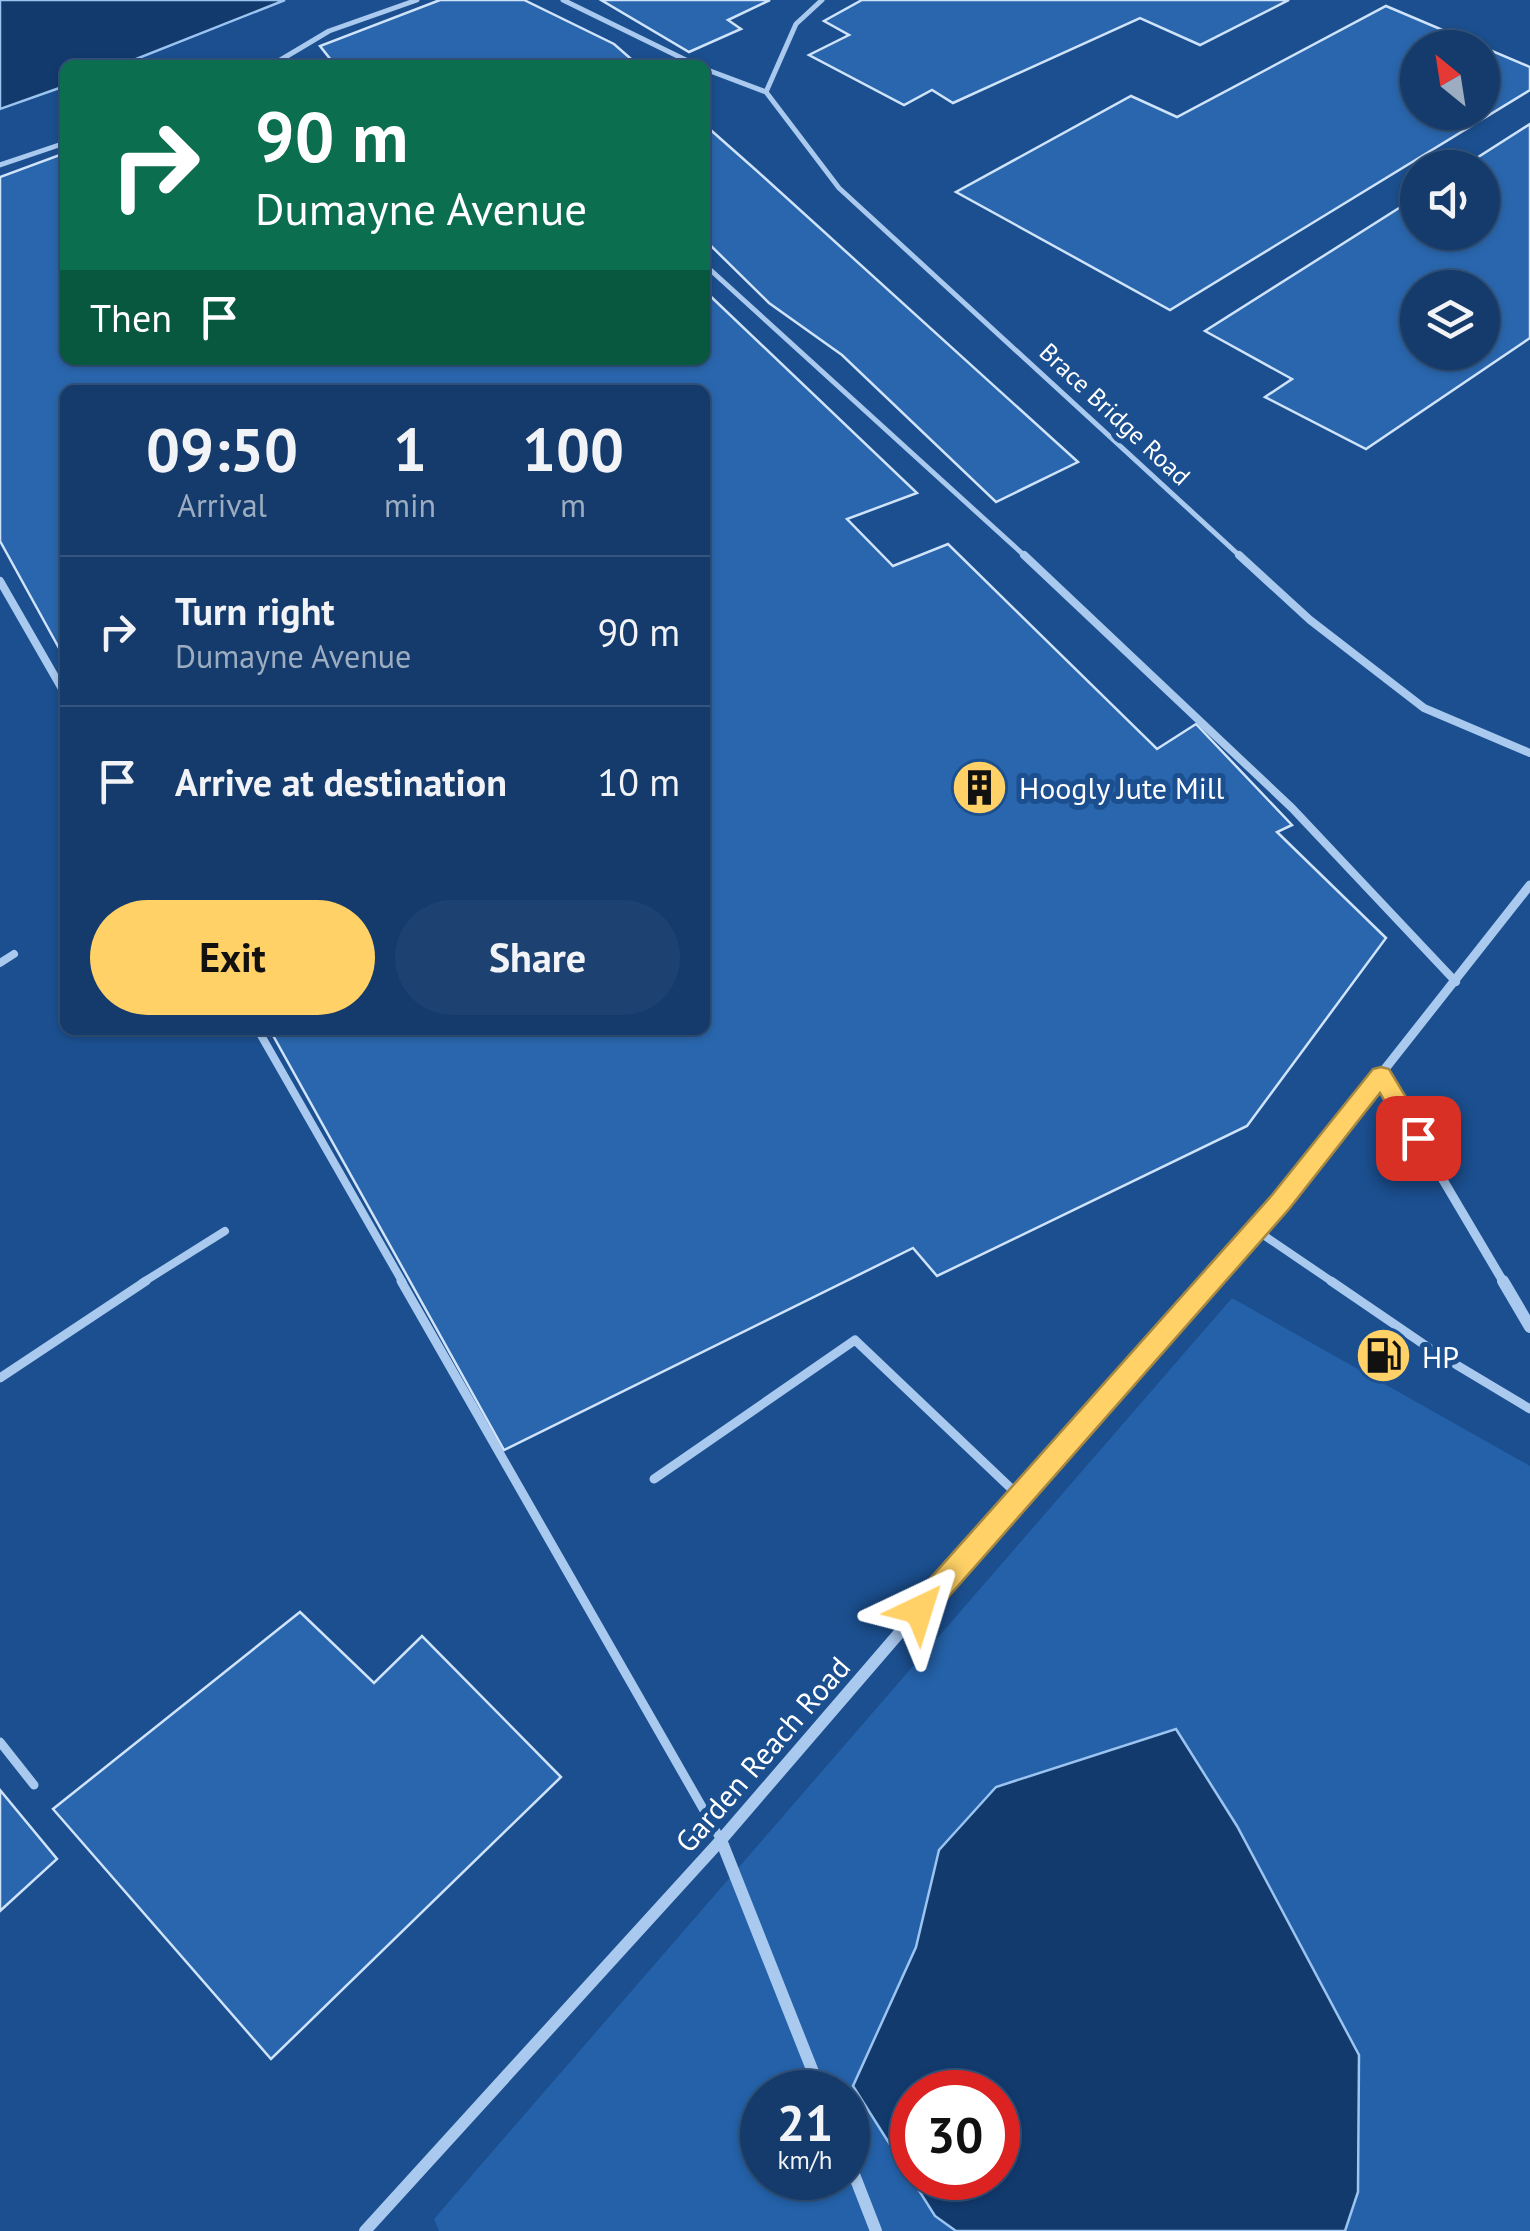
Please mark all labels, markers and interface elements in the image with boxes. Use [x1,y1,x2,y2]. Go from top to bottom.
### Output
north arrow [1400,30,1500,130]
map controls [1400,30,1500,370]
text: 90 m [255,91,408,181]
icon: right [90,100,220,230]
button: sound [1400,150,1500,250]
text: Dumayne Avenue [255,179,587,237]
button: layers [1400,270,1500,370]
icon: arrive [192,290,247,345]
text: Then [90,293,172,342]
street label: Brace Bridge Road [1033,336,1197,492]
text: 09:50 [146,410,298,488]
text: 1 [393,410,427,488]
text: 100 [522,410,624,488]
text: Arrival [177,484,267,526]
text: min [384,484,436,526]
text: m [560,484,586,526]
text: Turn right [175,586,335,635]
icon: right [90,604,145,659]
text: 90 m [598,607,680,656]
text: Dumayne Avenue [175,635,411,677]
icon: arrive [90,754,145,809]
text: Arrive at destination [175,757,507,806]
text: 10 m [598,757,680,806]
building icon: Hoogly Jute Mill [950,757,1010,817]
place label: Hoogly Jute Mill [1019,768,1225,807]
button: Exit [90,900,375,1015]
button: Share [395,900,680,1015]
pin [1376,1096,1461,1181]
icon: arrive [1391,1111,1446,1166]
fuel station icon: HP [1353,1326,1413,1386]
place label: HP [1422,1337,1459,1376]
position arrow [867,1558,971,1662]
street label: Garden Reach Road [666,1648,858,1860]
speed limit sign: 30 [890,2070,1020,2200]
text: 21 [777,2090,833,2155]
text: km/h [778,2144,832,2176]

